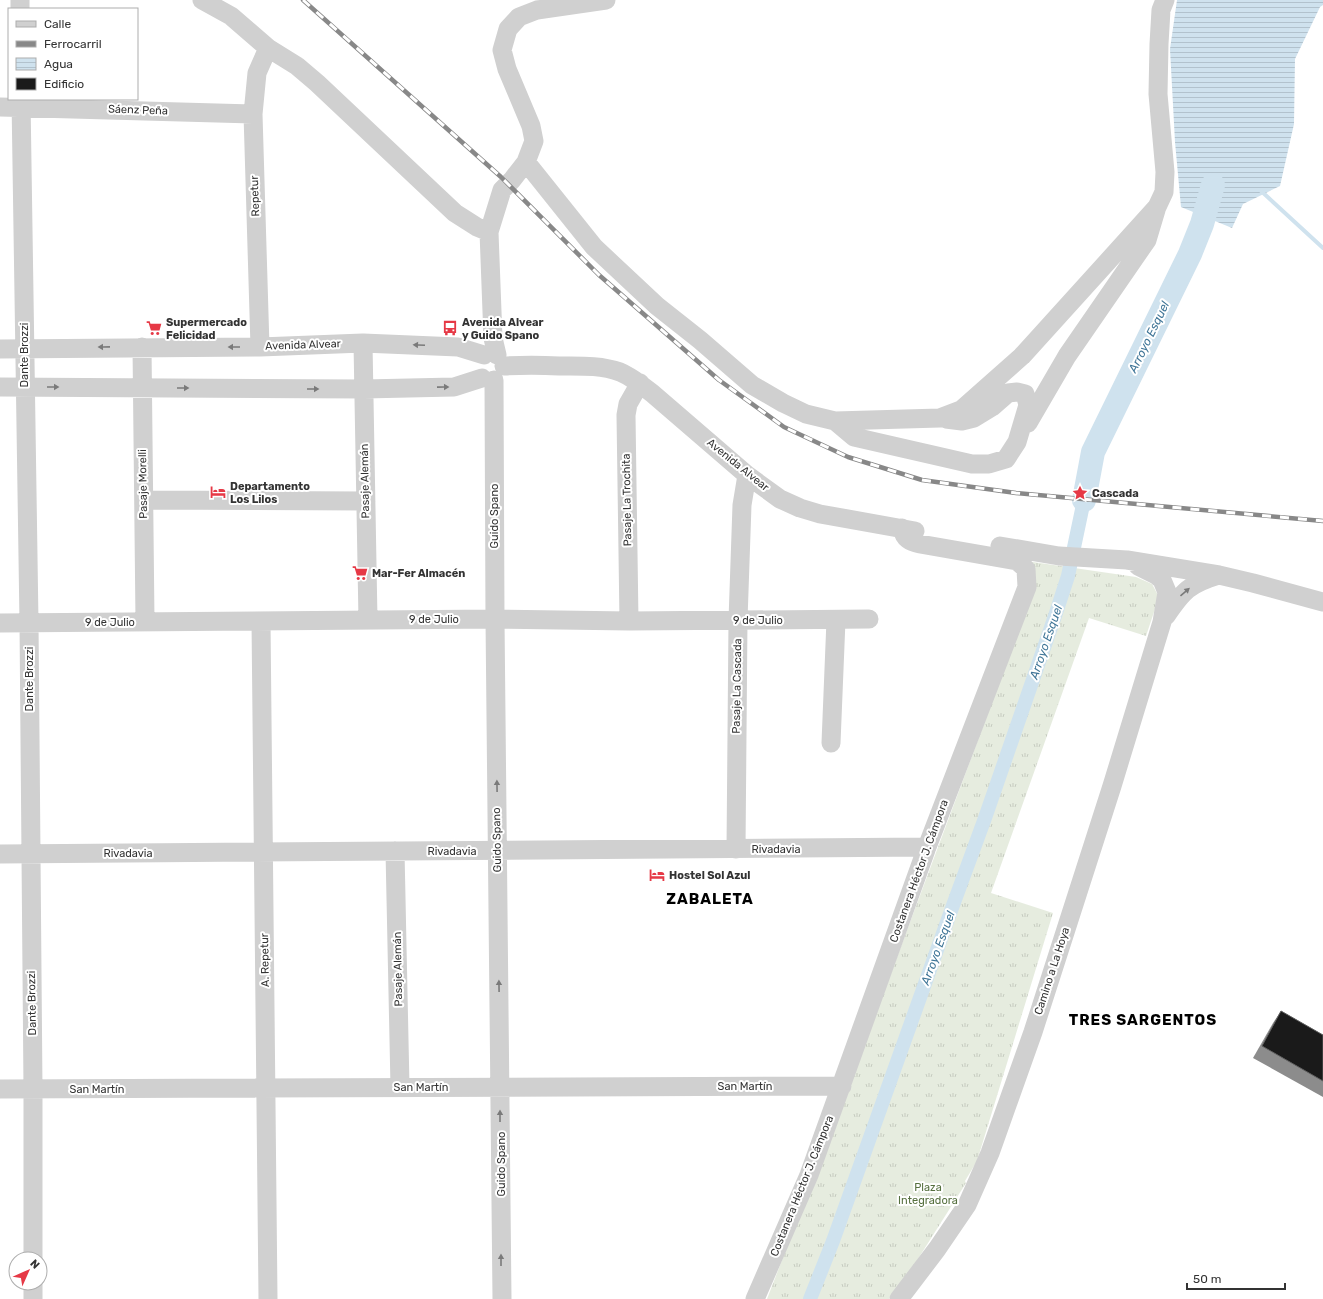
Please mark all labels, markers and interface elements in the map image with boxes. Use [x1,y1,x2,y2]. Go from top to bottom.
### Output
legend [8,8,138,100]
text: Calle [44,17,71,31]
text: Ferrocarril [44,37,102,51]
text: Agua [44,57,73,71]
text: Edificio [44,77,84,91]
street label: Sáenz Peña [108,102,168,118]
street label: Repetur [248,174,262,217]
water label: Arroyo Esquel [1125,298,1173,376]
place label: Supermercado Felicidad [166,316,247,342]
place label: Avenida Alvear y Guido Spano [462,316,543,342]
supermarket icon: Supermercado Felicidad [145,319,163,337]
bus stop icon: Avenida Alvear y Guido Spano [441,319,459,337]
street label: Dante Brozzi [18,323,31,387]
street label: Avenida Alvear [265,337,342,353]
one-way arrow [413,342,425,349]
one-way arrow [97,344,110,350]
one-way arrow [227,344,240,350]
one-way arrow [47,384,60,390]
one-way arrow [437,384,450,390]
one-way arrow [177,385,190,391]
one-way arrow [307,386,320,392]
street label: Avenida Alvear [704,436,772,494]
street label: Pasaje Alemán [358,443,372,519]
street label: Pasaje Morelli [136,449,150,519]
street label: Pasaje La Trochita [620,453,634,547]
place label: Departamento Los Lilos [230,480,310,506]
hotel icon: Departamento Los Lilos [209,483,227,501]
street label: Guido Spano [488,484,501,548]
place icon: Cascada [1071,484,1089,502]
place label: Cascada [1092,487,1139,500]
supermarket icon: Mar-Fer Almacén [351,564,369,582]
place label: Mar-Fer Almacén [372,567,465,580]
one-way arrow [1180,587,1190,596]
water label: Arroyo Esquel [1026,602,1066,682]
street label: 9 de Julio [409,613,459,626]
street label: 9 de Julio [733,614,783,627]
street label: 9 de Julio [85,616,135,629]
street label: Pasaje La Cascada [730,638,744,734]
street label: Dante Brozzi [23,647,36,711]
one-way arrow [494,779,500,792]
street label: Costanera Héctor J. Cámpora [887,798,951,944]
street label: Guido Spano [490,808,504,872]
street label: Rivadavia [751,843,801,856]
street label: Rivadavia [427,845,477,858]
street label: Rivadavia [103,847,153,860]
hotel icon: Hostel Sol Azul [648,866,666,884]
place label: Hostel Sol Azul [669,869,751,882]
district label: ZABALETA [666,890,754,908]
water label: Arroyo Esquel [918,908,958,988]
street label: Camino a La Hoya [1032,926,1072,1016]
street label: Pasaje Alemán [391,931,405,1007]
street label: A. Repetur [258,932,272,987]
street label: Dante Brozzi [25,970,39,1036]
one-way arrow [496,979,502,992]
district label: TRES SARGENTOS [1069,1011,1217,1029]
street label: San Martín [718,1080,772,1093]
street label: San Martín [394,1081,448,1094]
street label: San Martín [70,1083,124,1096]
one-way arrow [497,1109,503,1122]
street label: Costanera Héctor J. Cámpora [768,1114,836,1258]
street label: Guido Spano [495,1132,508,1196]
park label: Plaza Integradora [898,1181,958,1207]
north arrow [8,1251,48,1291]
one-way arrow [498,1253,504,1266]
text: N [27,1257,42,1272]
scale bar [1187,1265,1285,1291]
text: 50 m [1193,1272,1221,1286]

